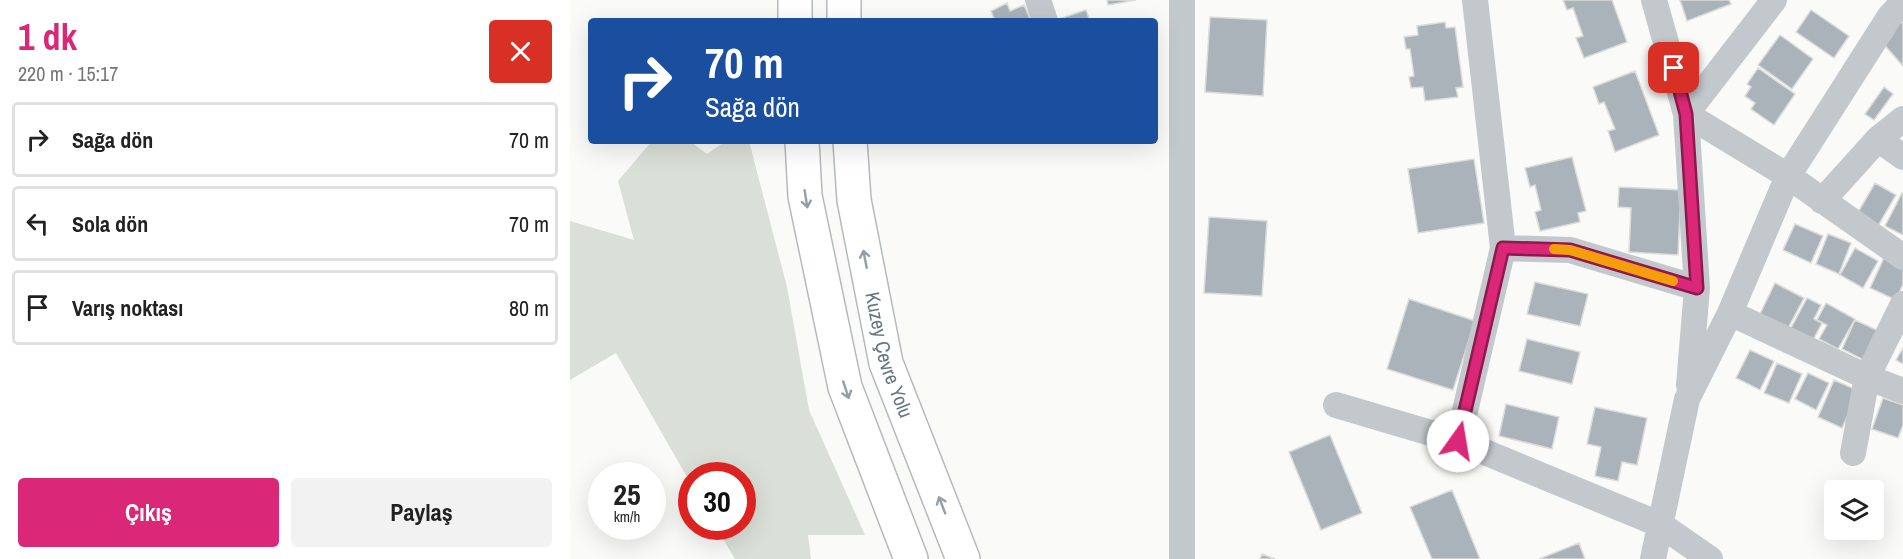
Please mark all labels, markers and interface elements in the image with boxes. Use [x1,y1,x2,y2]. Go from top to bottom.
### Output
text: 1 dk [18,13,77,61]
button: close [489,20,552,83]
text: 70 m [705,35,784,91]
icon: right [606,42,684,120]
pin [1648,42,1699,93]
icon: arrive [1657,51,1690,84]
text: 220 m · 15:17 [18,60,118,87]
text: Sağa dön [705,89,800,125]
icon: right [21,123,54,156]
text: Sağa dön [72,125,153,155]
text: 70 m [509,125,549,155]
one-way arrow [801,189,812,209]
icon: left [21,207,54,240]
text: Sola dön [72,209,148,239]
text: 70 m [509,209,549,239]
one-way arrow [859,250,871,269]
street label: Kuzey Çevre Yolu [859,290,920,421]
icon: arrive [21,291,54,324]
text: Varış noktası [72,293,183,323]
text: 80 m [509,293,549,323]
one-way arrow [842,380,853,399]
position arrow [1426,409,1490,473]
speed limit sign: 30 [678,462,756,540]
text: 25 [613,474,641,514]
button: Çıkış [18,478,279,547]
button: Paylaş [291,478,552,547]
map controls [1824,480,1884,540]
button: layers [1824,480,1884,540]
one-way arrow [935,496,946,514]
text: km/h [614,506,640,527]

